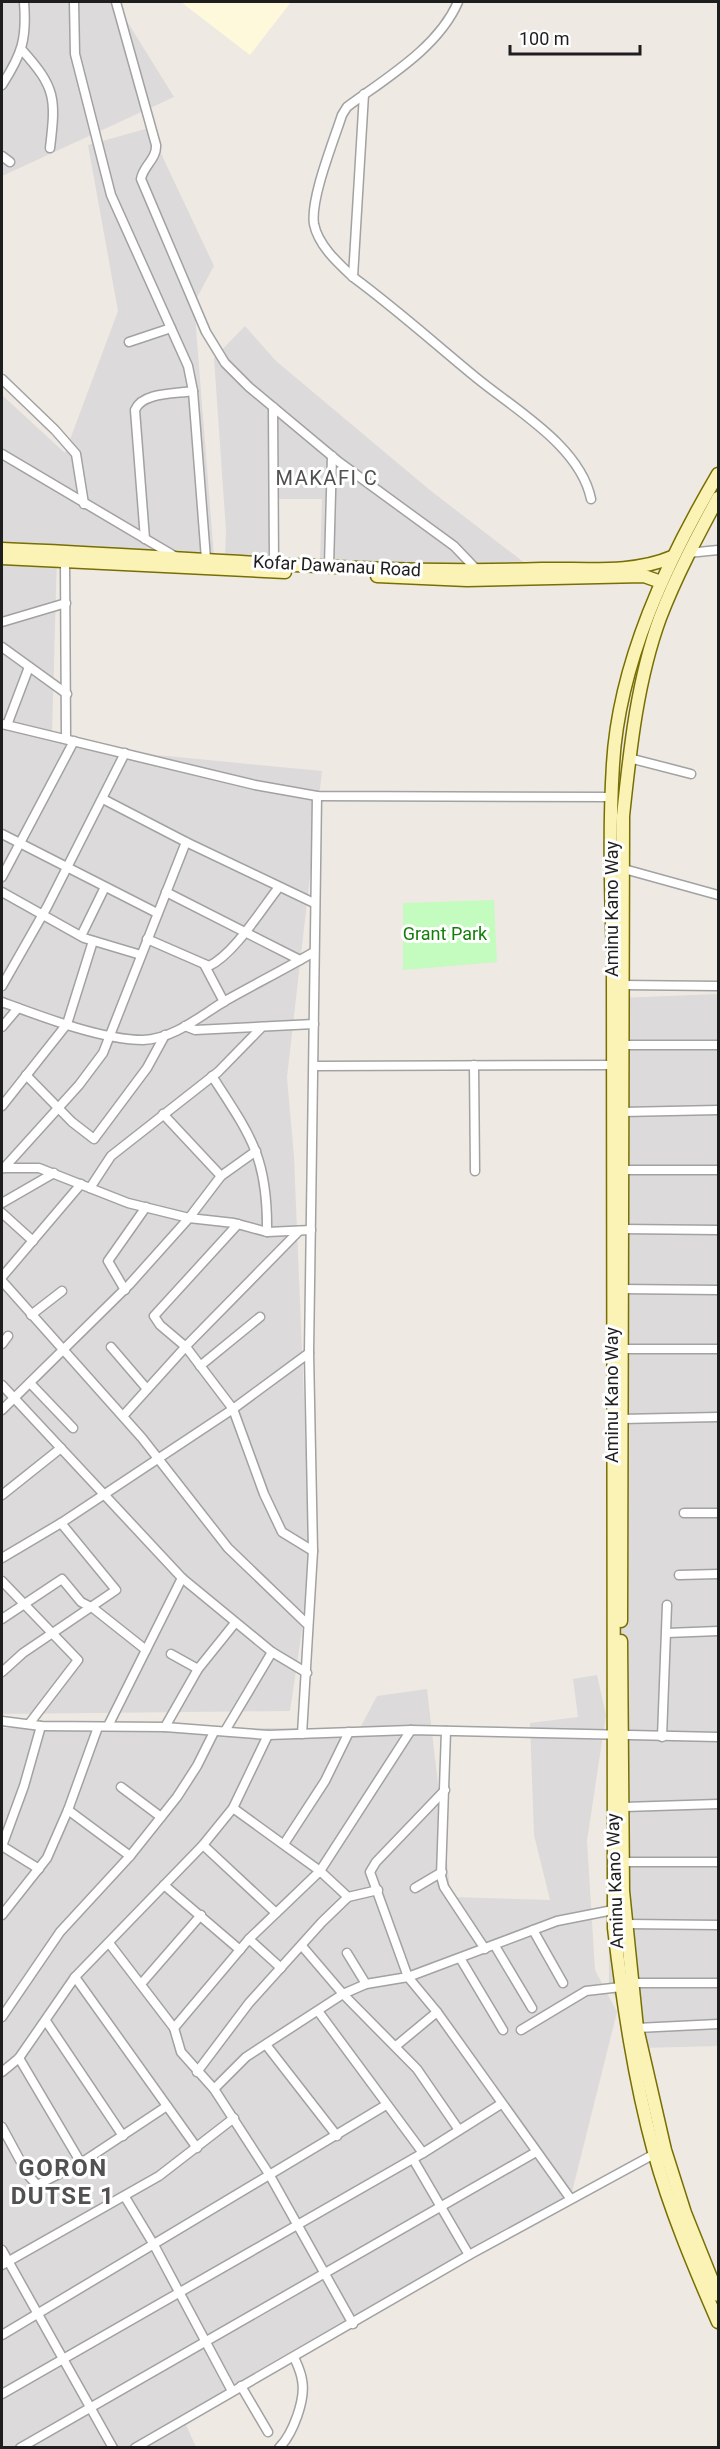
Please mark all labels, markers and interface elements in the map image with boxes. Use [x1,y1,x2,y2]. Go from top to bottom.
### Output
scale bar [510,18,640,56]
text: 100 m [519,28,570,49]
district label: MAKAFI C [276,466,378,490]
street label: Kofar Dawanau Road [252,551,422,580]
street label: Aminu Kano Way [601,841,622,977]
park label: Grant Park [403,923,488,944]
street label: Aminu Kano Way [601,1327,622,1463]
street label: Aminu Kano Way [602,1812,627,1949]
district label: GORON DUTSE 1 [11,2154,115,2210]

